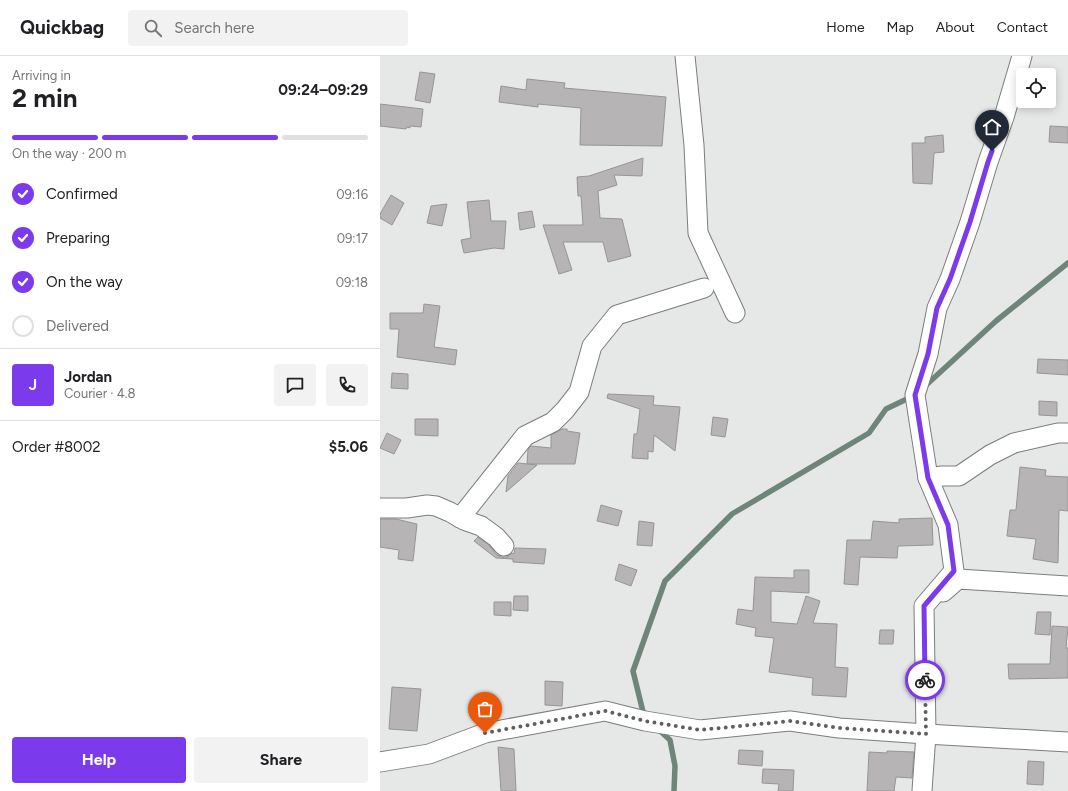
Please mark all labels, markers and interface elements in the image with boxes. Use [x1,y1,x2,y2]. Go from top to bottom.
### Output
search box [128,10,408,46]
text: Quickbag [20,16,104,39]
icon: search [142,17,164,39]
text: Search here [174,19,254,37]
text: Home [826,19,865,36]
text: Map [887,19,914,36]
text: About [936,19,975,36]
text: Contact [997,19,1048,36]
text: Arriving in [12,68,71,83]
map controls [1016,68,1056,108]
button: locate [1016,68,1056,108]
text: 09:24–09:29 [278,81,368,99]
text: 2 min [12,82,78,114]
pin [975,110,1009,151]
icon: home [981,116,1003,138]
text: On the way · 200 m [12,146,126,161]
icon: check [12,183,34,205]
text: Confirmed [46,185,118,203]
text: 09:16 [336,187,368,202]
icon: check [12,227,34,249]
text: Preparing [46,229,110,247]
text: 09:17 [337,231,368,246]
icon: check [12,271,34,293]
text: On the way [46,273,123,291]
text: 09:18 [336,275,368,290]
text: Delivered [46,317,109,335]
button: chat [274,364,316,406]
button: phone [326,364,368,406]
text: Jordan [64,368,112,386]
text: J [29,376,37,394]
text: Courier · 4.8 [64,386,136,401]
text: Order #8002 [12,438,101,456]
text: $5.06 [329,438,368,456]
courier [905,660,945,700]
icon: bike [914,669,936,691]
pin [468,692,502,733]
icon: bag [474,698,496,720]
button: Help [12,737,186,783]
button: Share [194,737,368,783]

